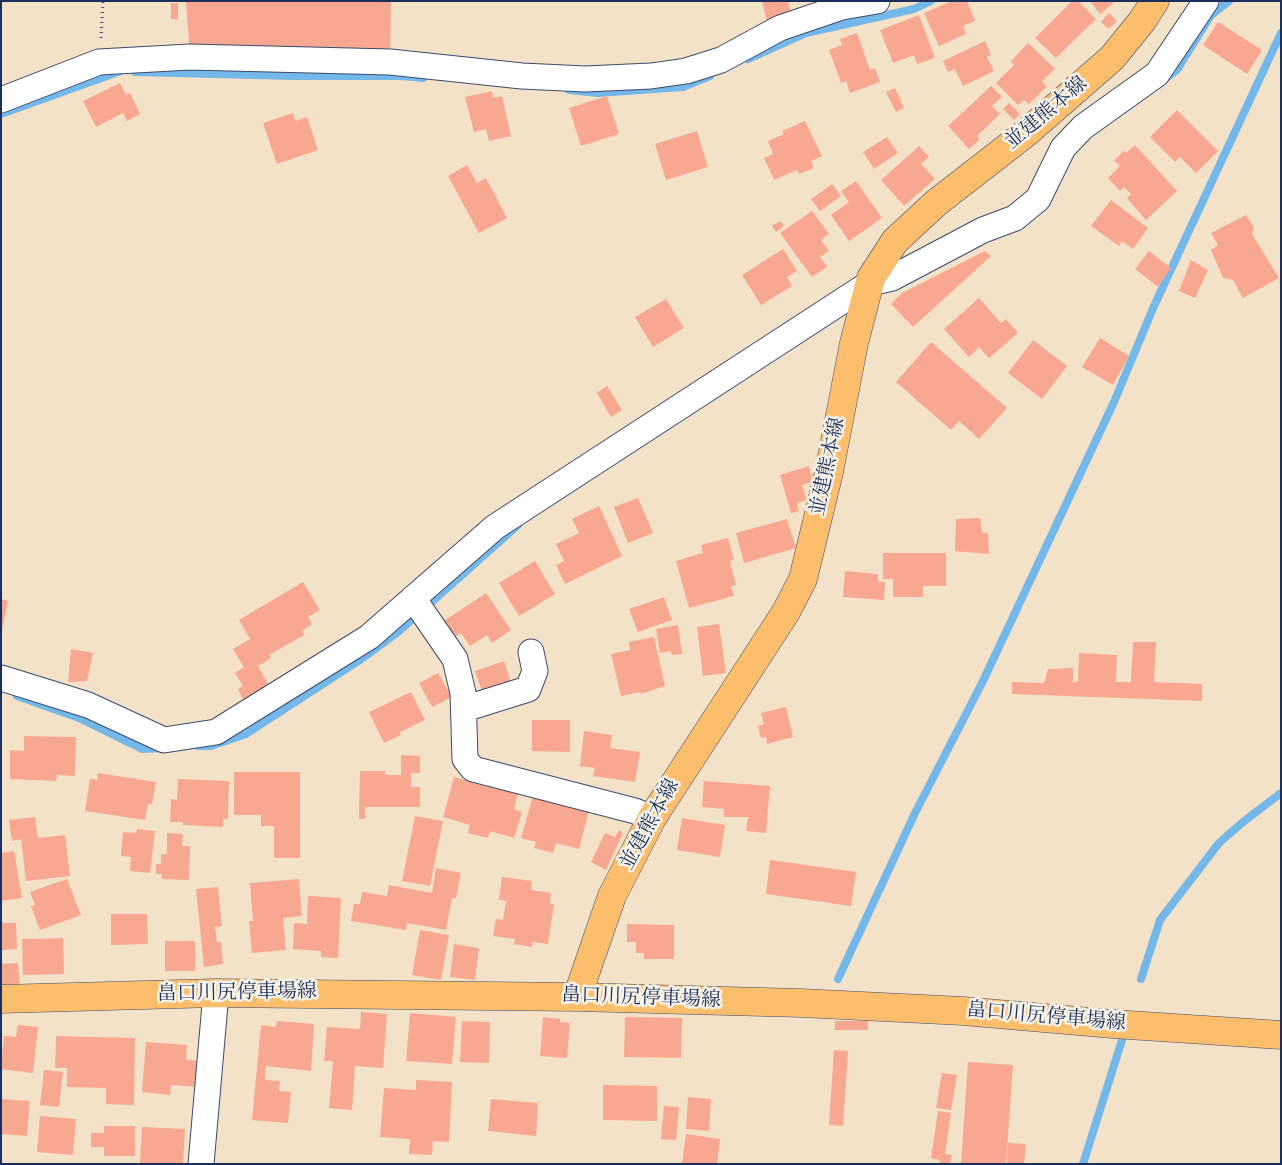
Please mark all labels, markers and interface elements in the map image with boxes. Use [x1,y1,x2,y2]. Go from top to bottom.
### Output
street label: 並建熊本線 [1001,73,1093,155]
street label: 並建熊本線 [807,416,851,518]
street label: 並建熊本線 [616,775,686,875]
street label: 畠口川尻停車場線 [157,981,317,1007]
street label: 畠口川尻停車場線 [561,984,721,1014]
street label: 畠口川尻停車場線 [965,999,1127,1037]

